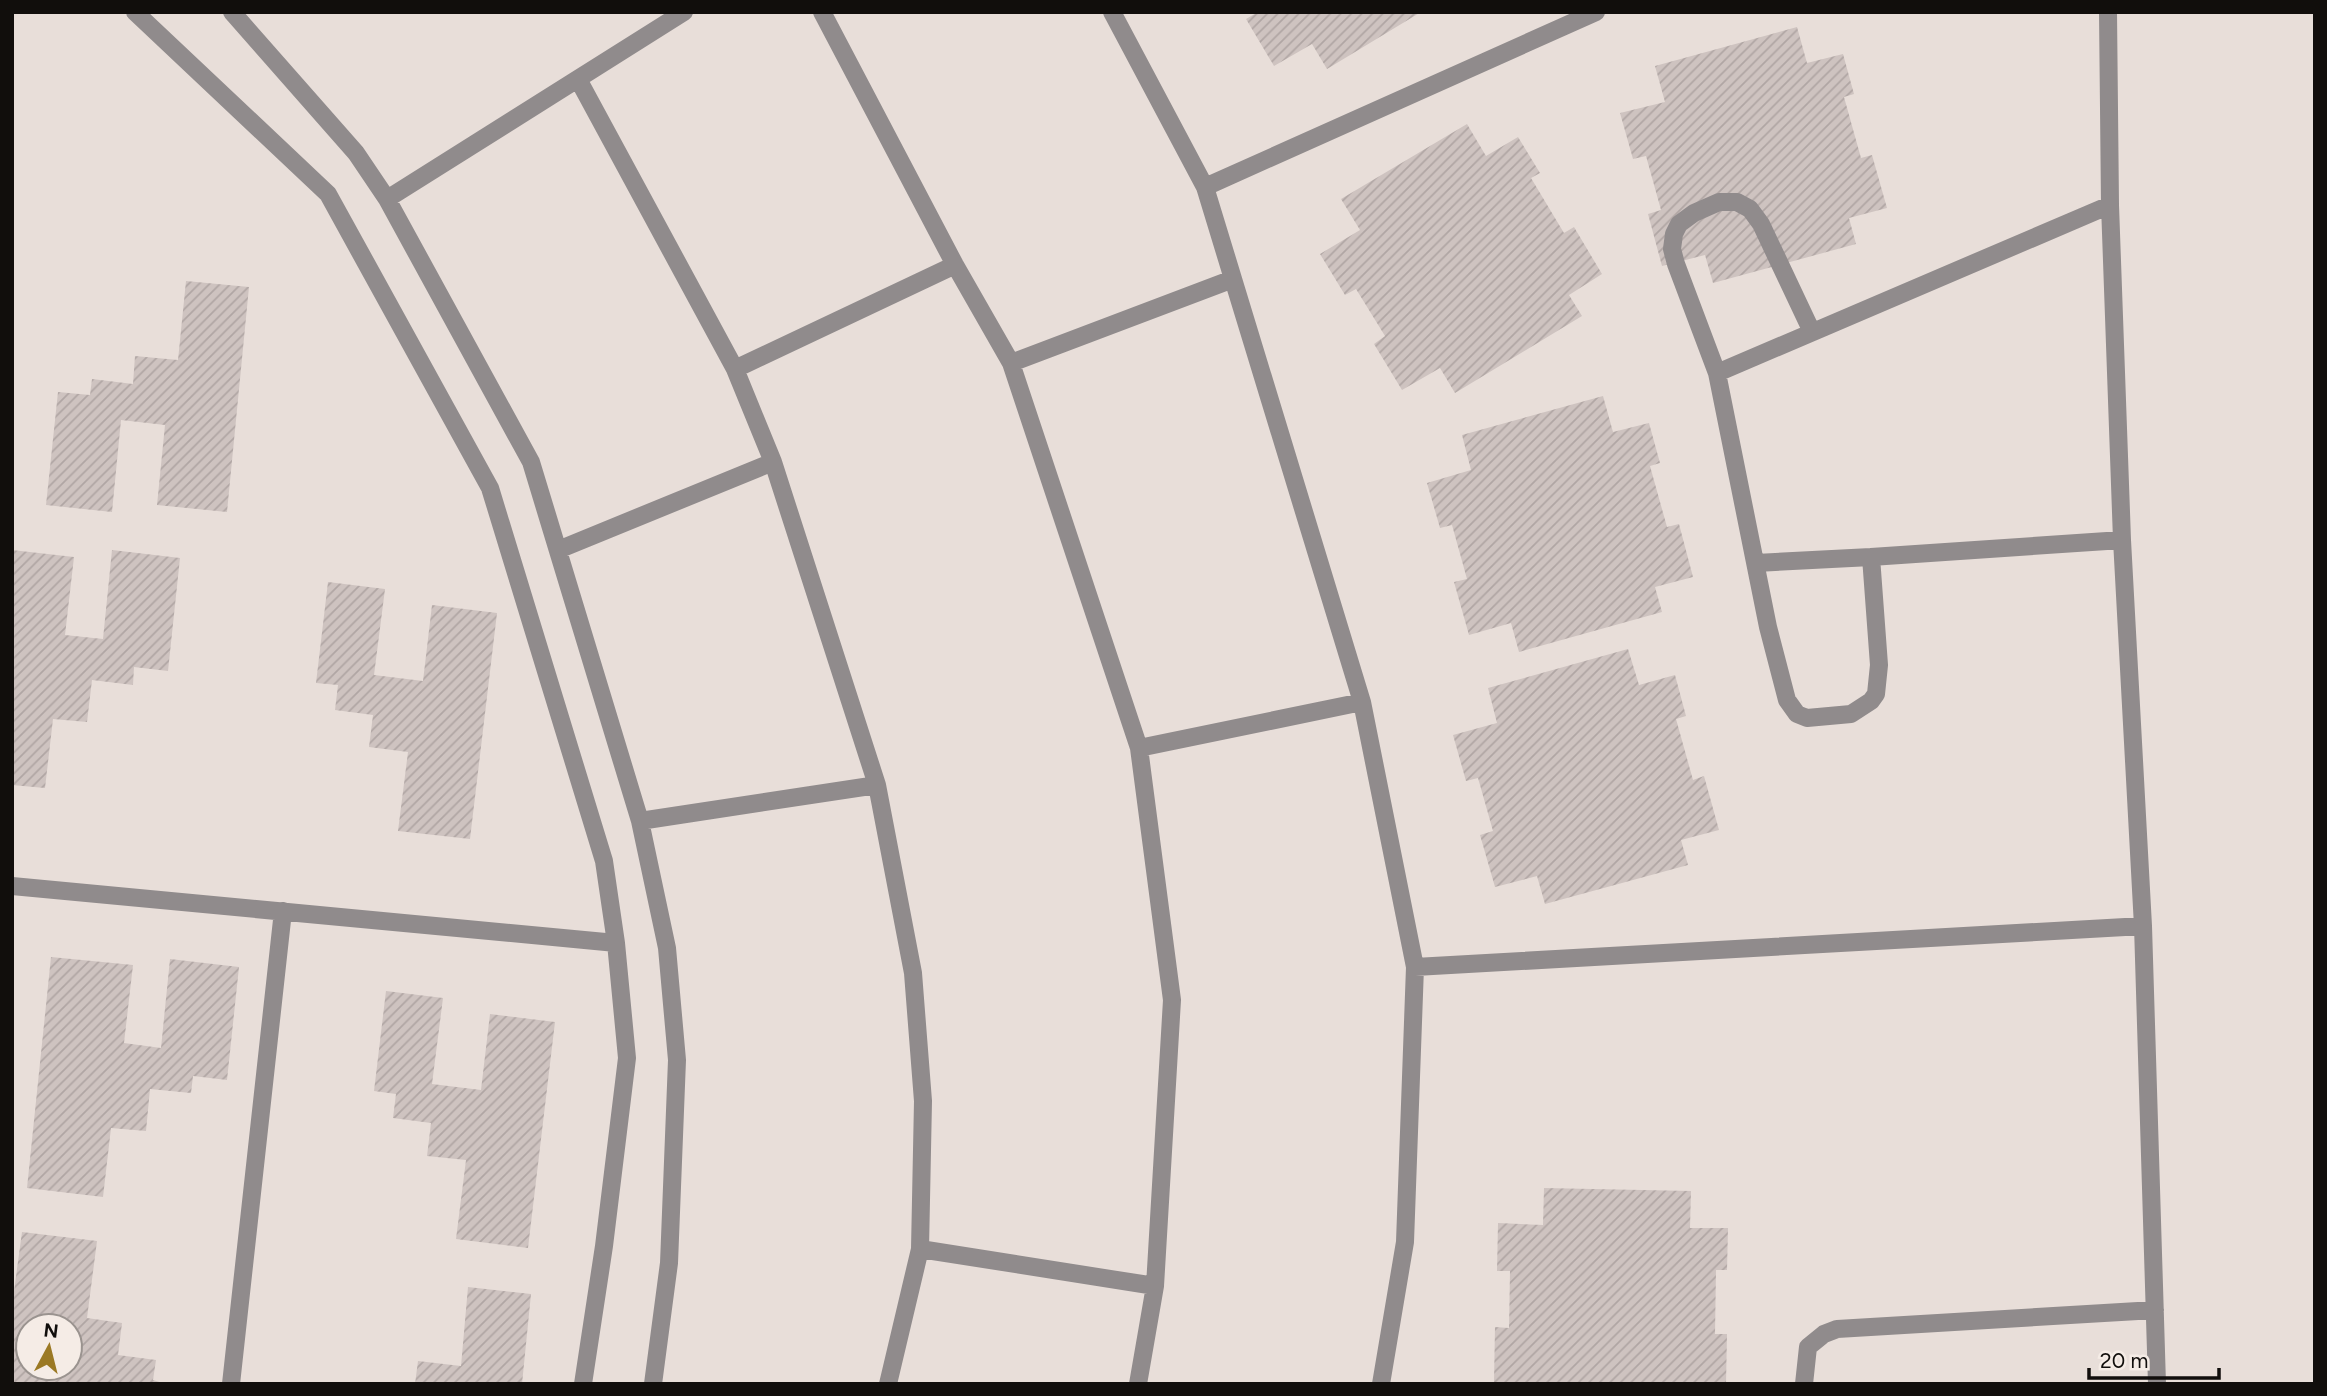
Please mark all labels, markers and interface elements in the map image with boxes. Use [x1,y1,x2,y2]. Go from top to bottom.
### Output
north arrow [14,1312,84,1382]
text: N [42,1318,60,1343]
scale bar [2089,1336,2218,1380]
text: 20 m [2100,1348,2148,1373]

